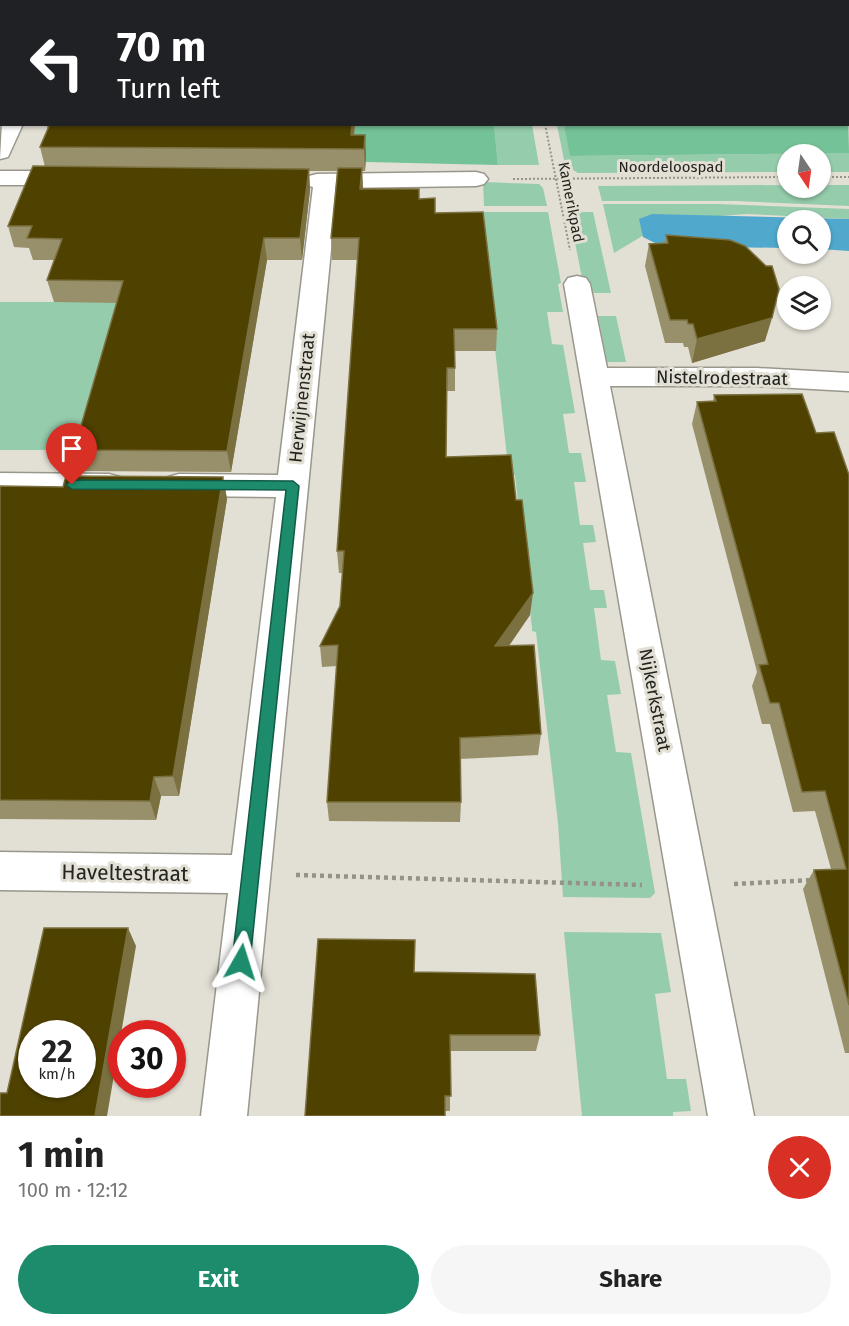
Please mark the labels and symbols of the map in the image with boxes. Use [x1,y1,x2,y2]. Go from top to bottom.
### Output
north arrow [777,144,831,198]
street label: Noordeloospad [619,158,724,176]
street label: Kamerikpad [554,160,588,244]
street label: Herwijnenstraat [284,332,320,464]
street label: Nistelrodestraat [656,366,789,390]
pin [46,423,97,485]
street label: Nijkerkstraat [634,647,676,754]
street label: Haveltestraat [61,859,189,887]
position arrow [209,930,273,994]
speed limit sign: 30 [108,1020,186,1098]

